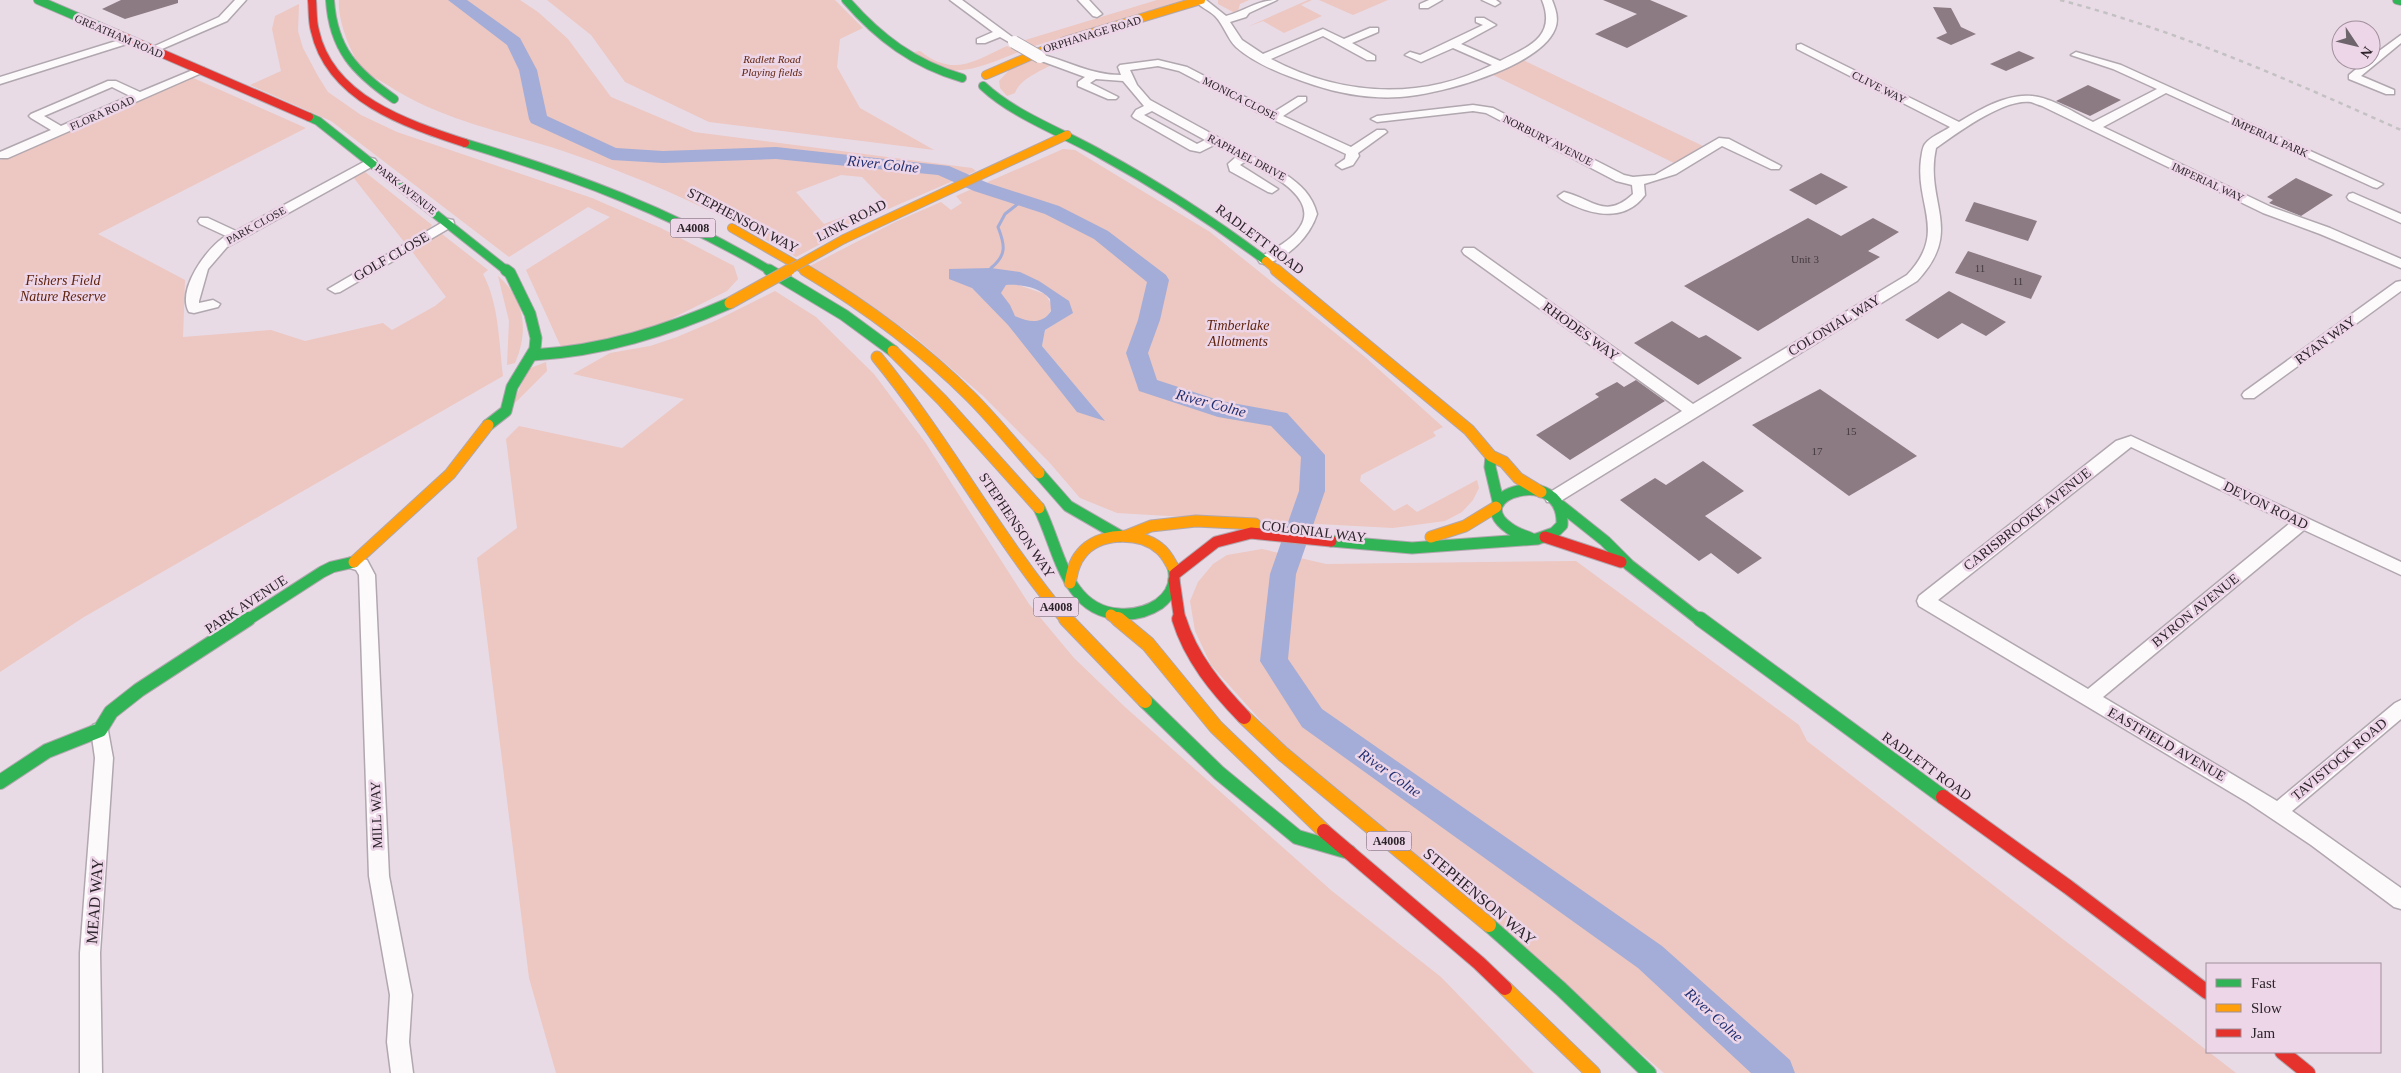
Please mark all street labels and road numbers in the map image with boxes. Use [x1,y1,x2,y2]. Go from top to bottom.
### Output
street label: GREATHAM ROAD [73,12,165,60]
street label: ORPHANAGE ROAD [1042,13,1142,55]
street label: CLIVE WAY [1850,68,1908,106]
street label: MONICA CLOSE [1201,74,1279,122]
street label: FLORA ROAD [68,93,136,133]
street label: NORBURY AVENUE [1501,112,1595,168]
street label: IMPERIAL PARK [2230,115,2310,159]
street label: RAPHAEL DRIVE [1206,131,1288,183]
street label: IMPERIAL WAY [2170,160,2246,204]
street label: PARK AVENUE [373,161,439,217]
street label: STEPHENSON WAY [685,185,801,256]
street label: LINK ROAD [814,196,889,245]
street label: RADLETT ROAD [1213,201,1307,277]
street label: PARK CLOSE [224,204,288,246]
road number: A4008 [670,218,716,238]
street label: GOLF CLOSE [351,229,432,284]
street label: COLONIAL WAY [1785,292,1883,359]
street label: RHODES WAY [1540,299,1621,364]
street label: RYAN WAY [2292,313,2359,367]
street label: CARISBROOKE AVENUE [1961,465,2094,574]
street label: STEPHENSON WAY [976,470,1057,581]
street label: DEVON ROAD [2221,479,2310,532]
street label: COLONIAL WAY [1261,518,1367,545]
street label: BYRON AVENUE [2149,571,2242,650]
street label: PARK AVENUE [203,572,290,636]
road number: A4008 [1034,598,1078,616]
street label: EASTFIELD AVENUE [2105,705,2228,784]
street label: TAVISTOCK ROAD [2289,715,2390,803]
street label: RADLETT ROAD [1879,729,1974,804]
street label: MILL WAY [368,781,385,849]
road number: A4008 [1366,831,1412,850]
street label: STEPHENSON WAY [1420,845,1539,948]
street label: MEAD WAY [83,857,106,944]

